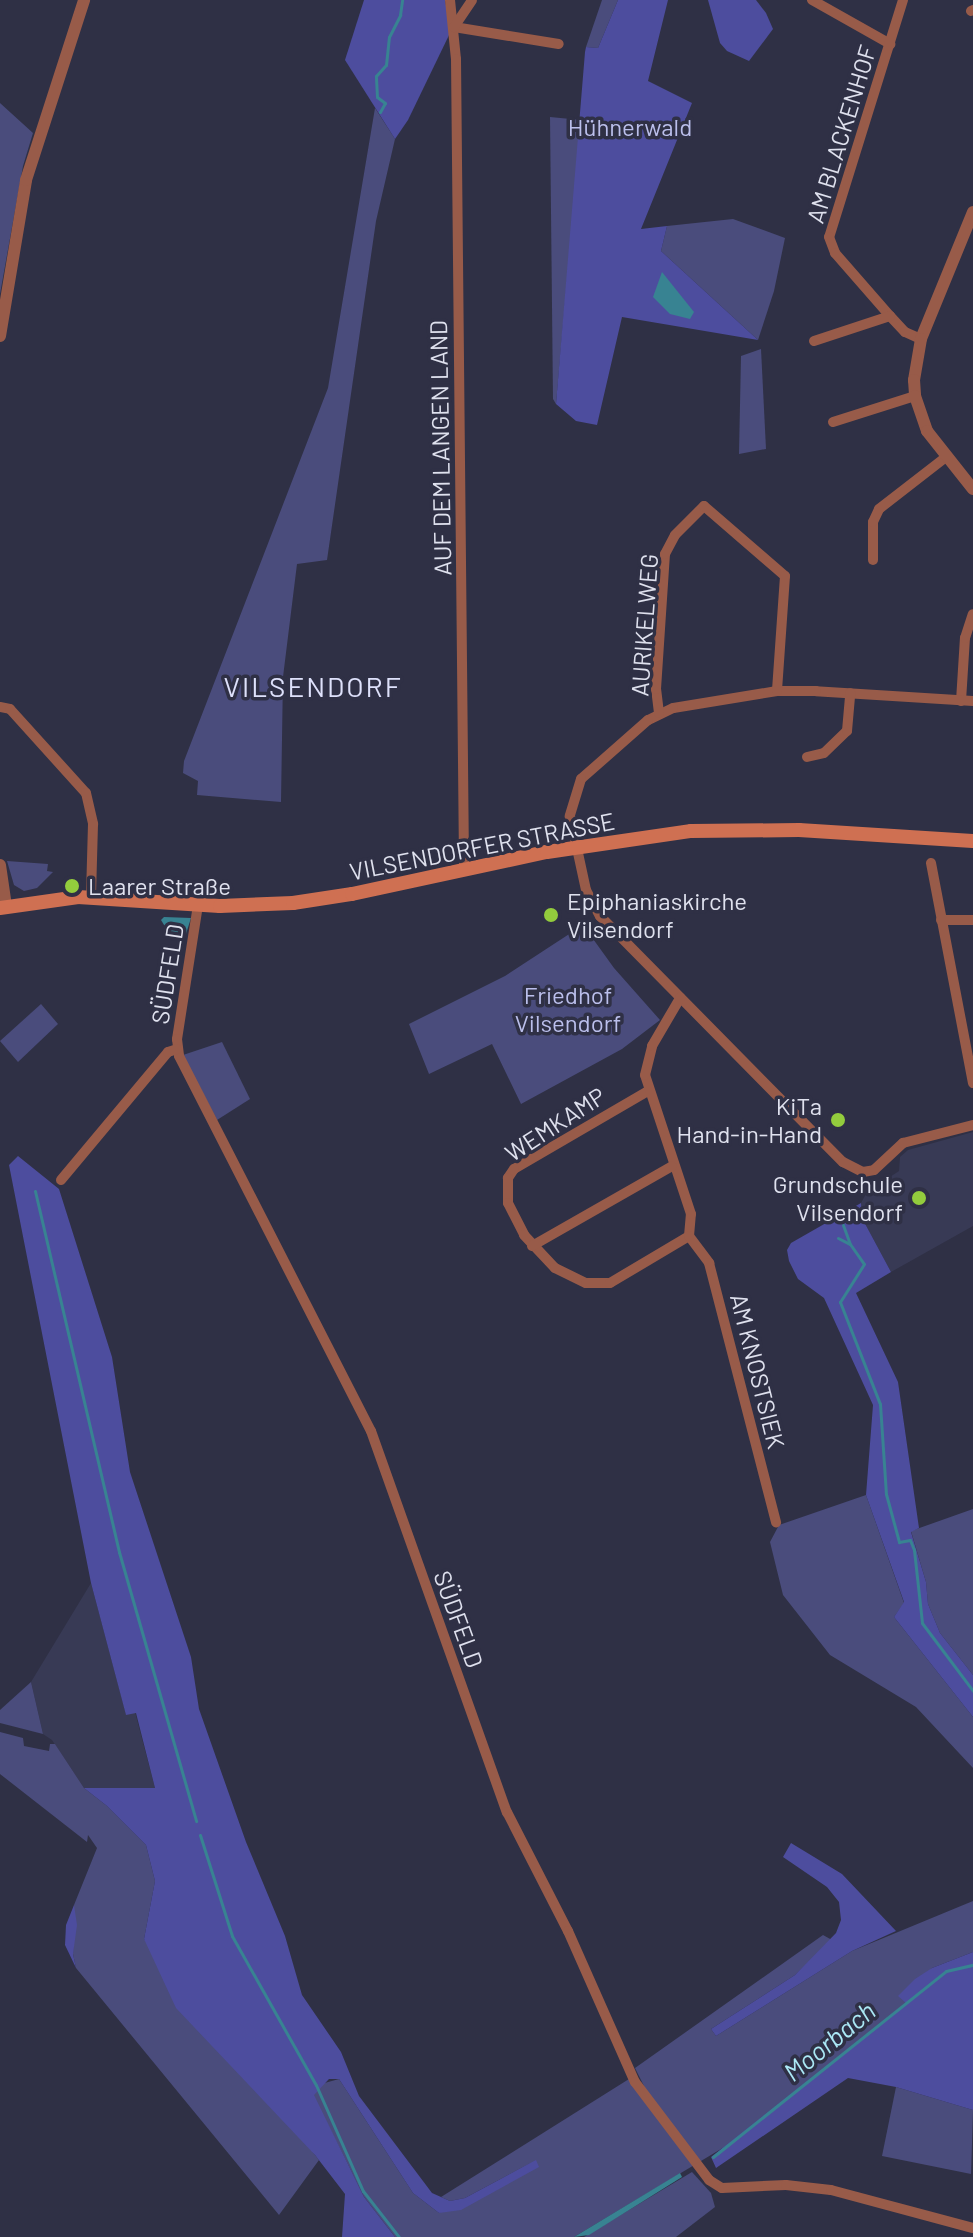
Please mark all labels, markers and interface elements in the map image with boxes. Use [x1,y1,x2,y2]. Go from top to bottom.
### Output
street label: AM BLACKENHOF [800,41,882,227]
park label: Hühnerwald [568,113,692,141]
street label: AUF DEM LANGEN LAND [423,320,457,576]
street label: AURIKELWEG [625,553,663,697]
district label: VILSENDORF [223,669,403,703]
street label: VILSENDORFER STRASSE [347,806,617,886]
place label: Laarer Straße [88,872,231,900]
marker: Laarer Straße [63,877,81,895]
place label: Epiphaniaskirche Vilsendorf [567,887,747,943]
marker: Epiphaniaskirche Vilsendorf [542,906,560,924]
street label: SÜDFELD [145,922,189,1026]
park label: Friedhof Vilsendorf [515,981,621,1037]
street label: WEMKAMP [499,1081,611,1167]
place label: KiTa Hand-in-Hand [677,1092,822,1148]
marker: KiTa Hand-in-Hand [829,1111,847,1129]
place label: Grundschule Vilsendorf [773,1170,903,1226]
marker: Grundschule Vilsendorf [910,1189,928,1207]
street label: AM KNOSTSIEK [725,1290,791,1452]
street label: SÜDFELD [428,1567,490,1671]
water label: Moorbach [777,1995,881,2087]

